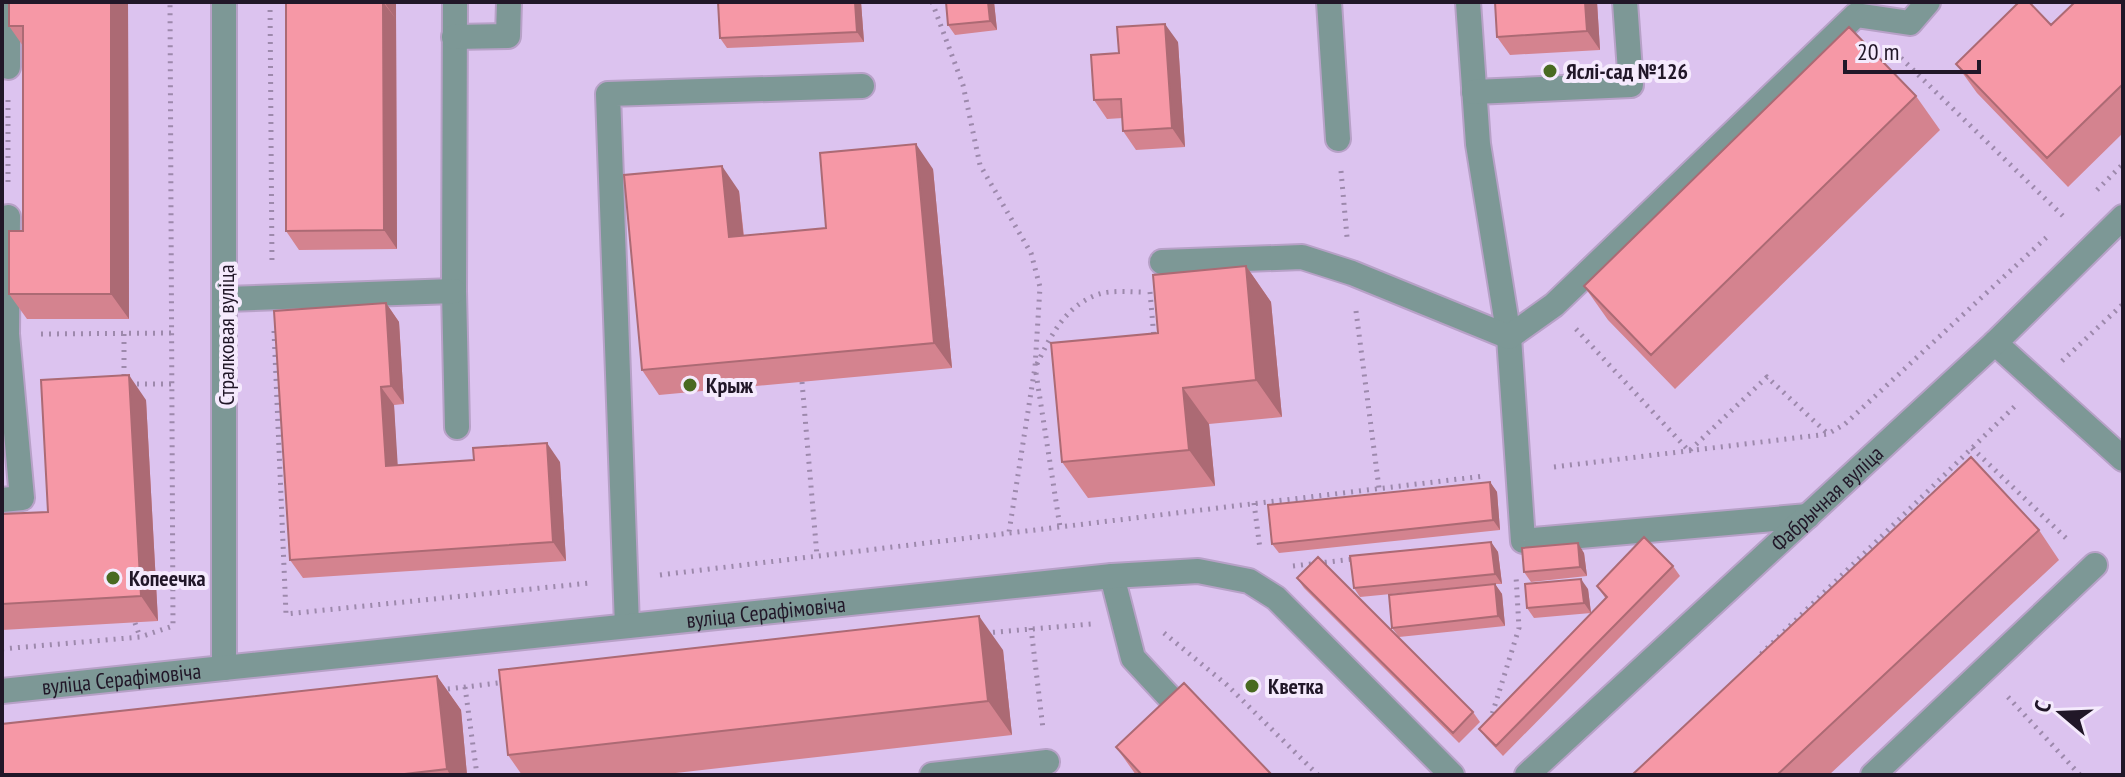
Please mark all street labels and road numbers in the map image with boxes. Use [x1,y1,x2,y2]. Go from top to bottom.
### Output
street label: Стралковая вуліца [212,264,240,406]
street label: Фабрычная вуліца [1765,439,1889,557]
street label: вуліца Серафімовіча [685,590,847,634]
street label: вуліца Серафімовіча [40,656,202,701]

